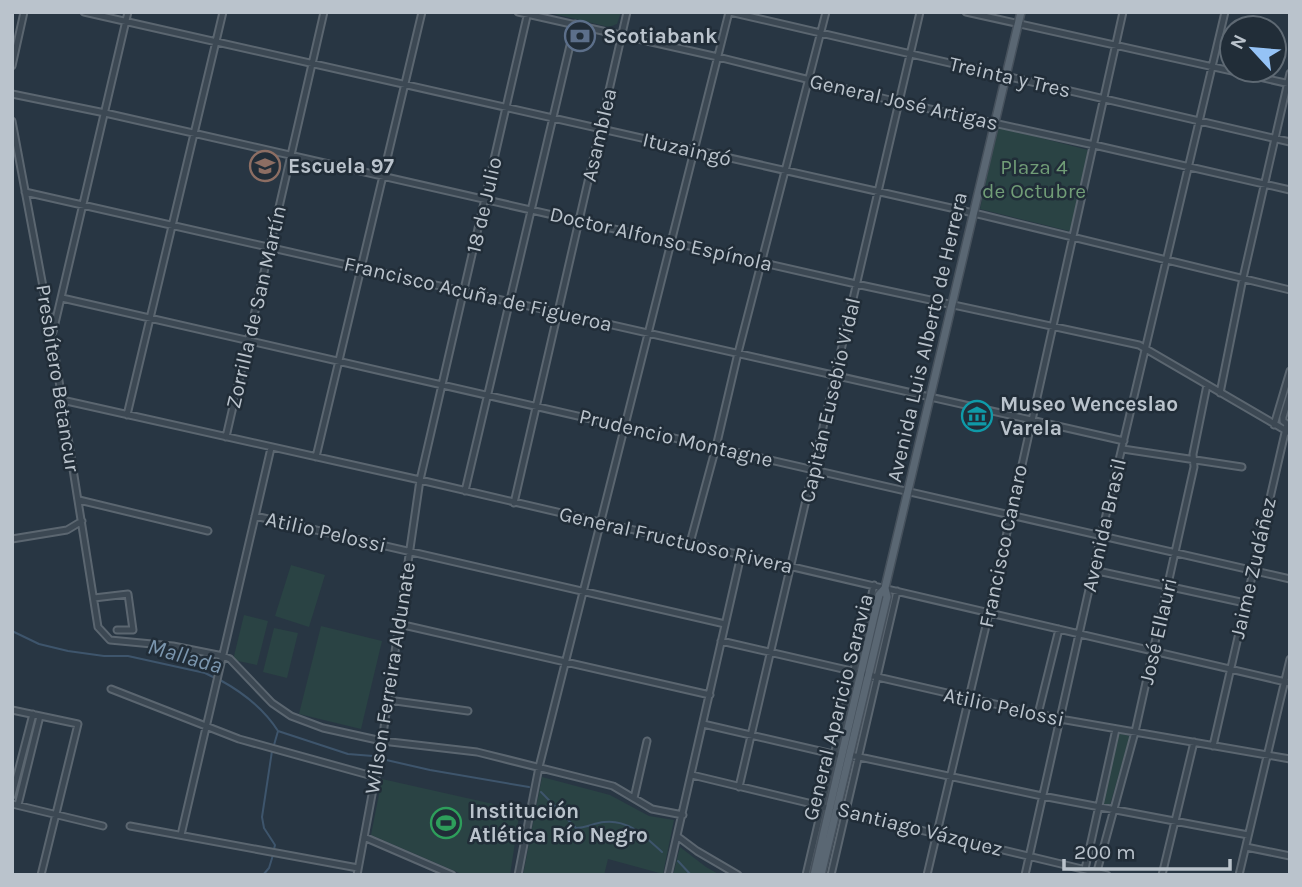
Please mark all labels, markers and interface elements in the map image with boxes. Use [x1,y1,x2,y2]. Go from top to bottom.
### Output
north arrow [1218,14,1288,84]
bank icon: Scotiabank [563,19,597,53]
place label: Scotiabank [603,24,718,48]
text: N [1226,31,1251,53]
street label: Treinta y Tres [947,51,1073,103]
street label: General José Artigas [807,69,1001,135]
street label: Asamblea [577,86,621,184]
street label: Ituzaingó [640,127,734,171]
school or university icon: Escuela 97 [248,149,282,183]
place label: Escuela 97 [288,154,395,178]
street label: 18 de Julio [461,155,507,255]
park label: Plaza 4 de Octubre [982,155,1086,203]
street label: Avenida Luis Alberto de Herrera [882,190,972,484]
street label: Doctor Alfonso Espínola [547,202,775,276]
street label: Zorrilla de San Martín [221,203,291,411]
street label: Francisco Acuña de Figueroa [342,251,614,337]
street label: Presbítero Betancur [31,283,85,474]
street label: Capitán Eusebio Vidal [795,295,865,505]
place label: Museo Wenceslao Varela [1000,392,1178,440]
museum icon: Museo Wenceslao Varela [960,399,994,433]
street label: Prudencio Montagne [577,404,775,472]
street label: Avenida Brasil [1077,456,1131,594]
street label: Francisco Canaro [974,462,1032,630]
street label: Jaime Zudáñez [1225,495,1281,641]
street label: General Fructuoso Rivera [557,501,795,579]
street label: Atilio Pelossi [263,506,389,558]
street label: Wilson Ferreira Aldunate [360,560,420,796]
street label: José Ellauri [1134,575,1182,687]
street label: General Aparicio Saravia [798,591,878,823]
water label: Mallada [145,633,225,679]
street label: Atilio Pelossi [941,682,1067,732]
street label: Santiago Vázquez [835,797,1005,861]
place label: Institución Atlética Río Negro [469,799,648,847]
sports icon: Institución Atlética Río Negro [429,806,463,840]
scale bar [1064,828,1230,872]
text: 200 m [1074,840,1136,864]

